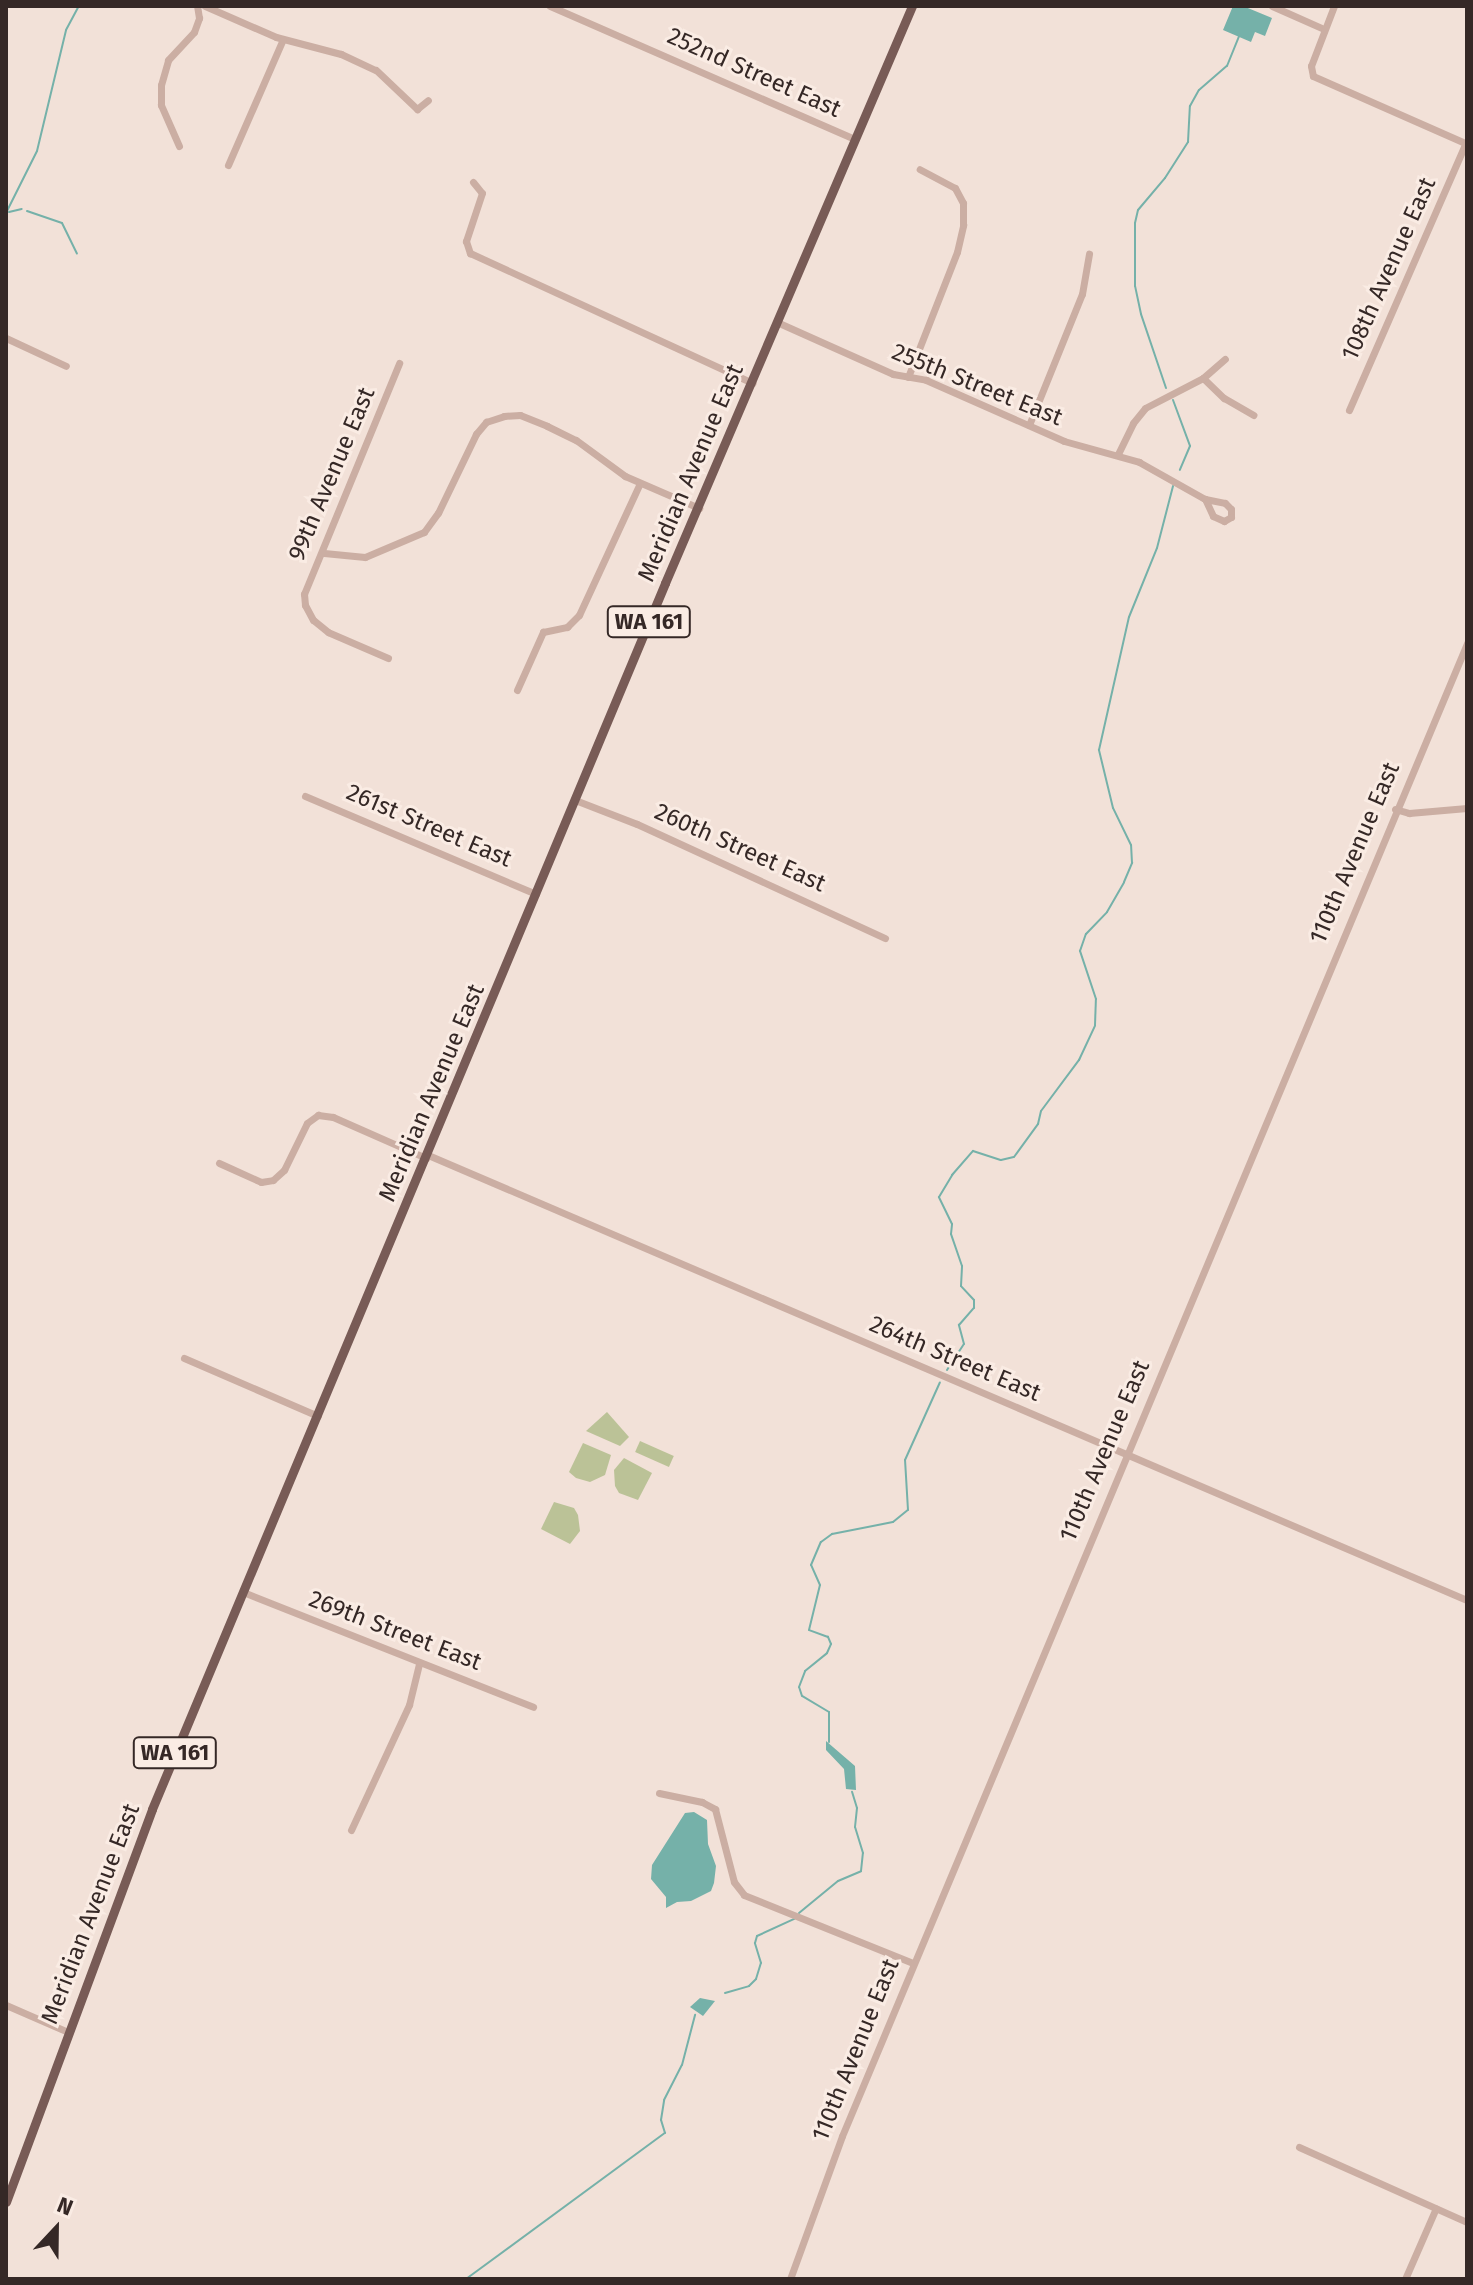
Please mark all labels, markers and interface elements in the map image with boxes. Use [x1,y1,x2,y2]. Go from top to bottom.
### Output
street label: 252nd Street East [663,22,845,124]
street label: 108th Avenue East [1336,173,1442,365]
street label: 255th Street East [887,338,1067,432]
street label: Meridian Avenue East [632,360,750,586]
street label: 99th Avenue East [282,383,382,565]
road number: WA 161 [605,604,693,640]
street label: 110th Avenue East [1304,758,1406,948]
street label: 261st Street East [342,778,516,874]
street label: 260th Street East [650,797,830,899]
street label: Meridian Avenue East [373,980,491,1206]
street label: 264th Street East [865,1310,1045,1408]
street label: 110th Avenue East [1054,1356,1156,1546]
street label: 269th Street East [305,1585,485,1677]
road number: WA 161 [131,1735,219,1771]
street label: Meridian Avenue East [36,1800,146,2028]
street label: 110th Avenue East [806,1955,906,2145]
north arrow [16,2189,96,2269]
text: N [53,2191,77,2222]

